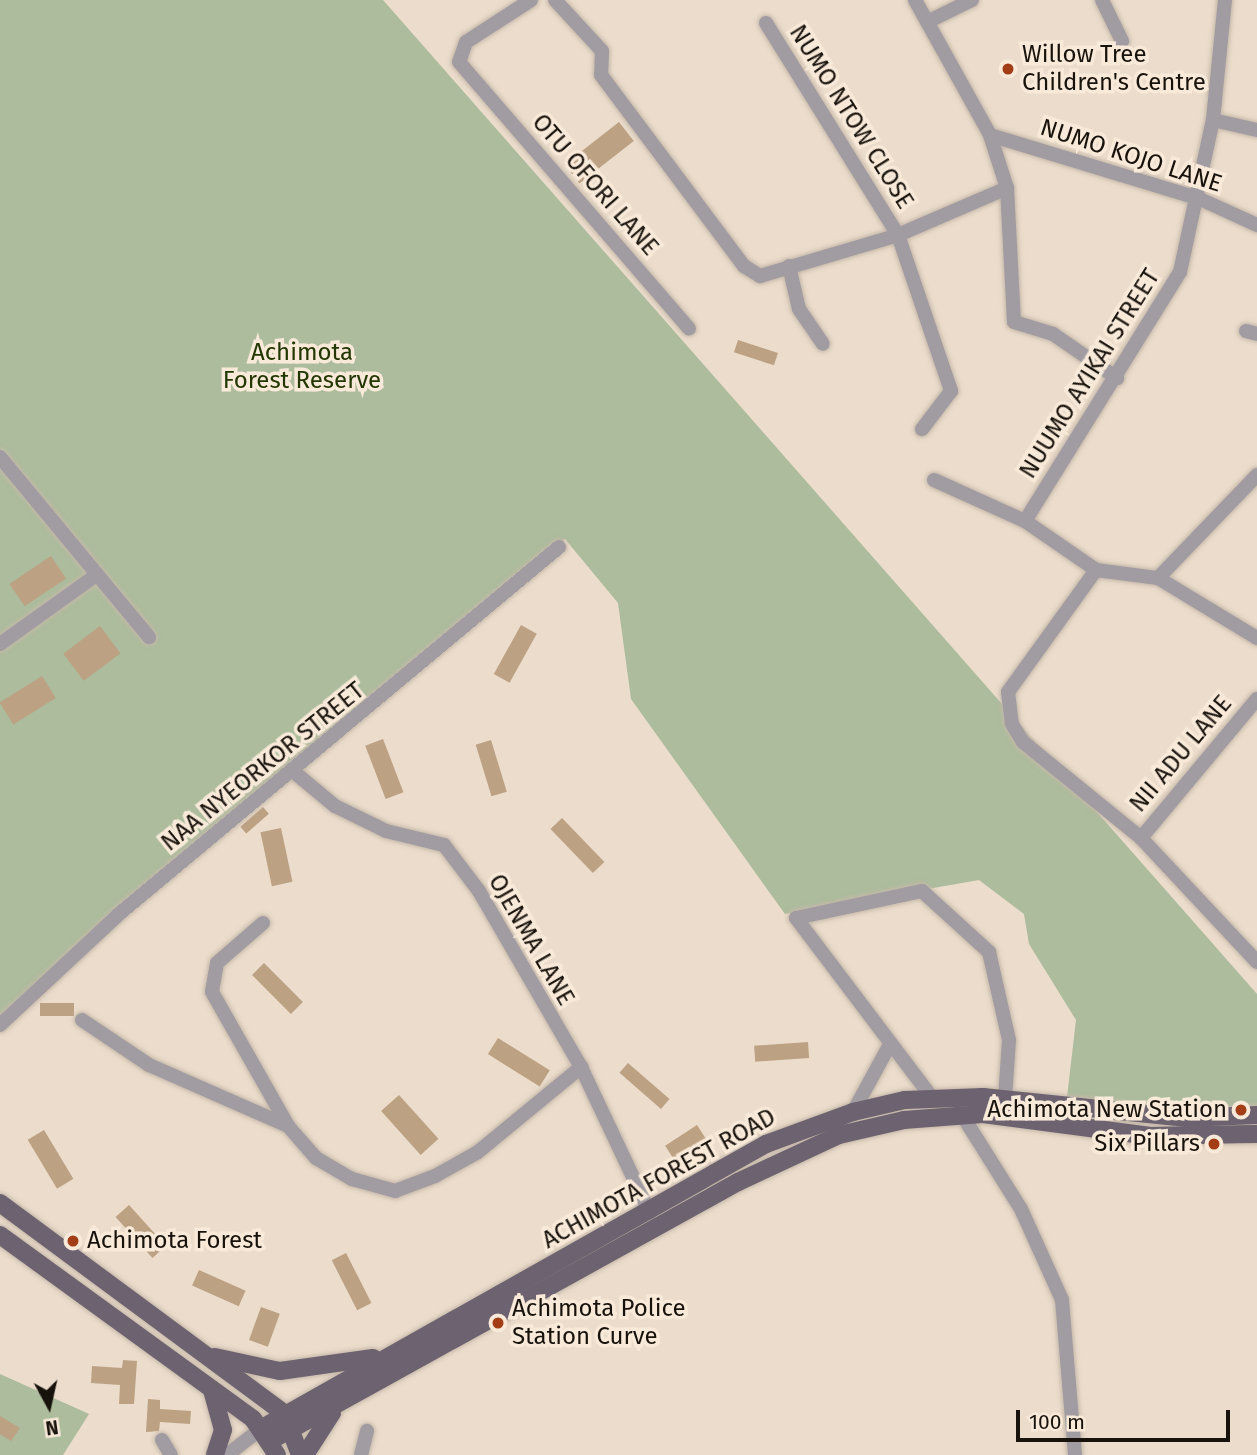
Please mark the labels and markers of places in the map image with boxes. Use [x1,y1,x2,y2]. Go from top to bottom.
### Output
place label: Willow Tree Children's Centre [1022,41,1206,97]
marker: Willow Tree Children's Centre [1000,61,1016,77]
place label: Achimota New Station [987,1096,1227,1124]
marker: Achimota New Station [1233,1102,1249,1118]
place label: Six Pillars [1094,1130,1200,1158]
marker: Six Pillars [1206,1136,1222,1152]
place label: Achimota Forest [87,1227,262,1255]
marker: Achimota Forest [65,1233,81,1249]
place label: Achimota Police Station Curve [512,1295,686,1351]
marker: Achimota Police Station Curve [490,1315,506,1331]

